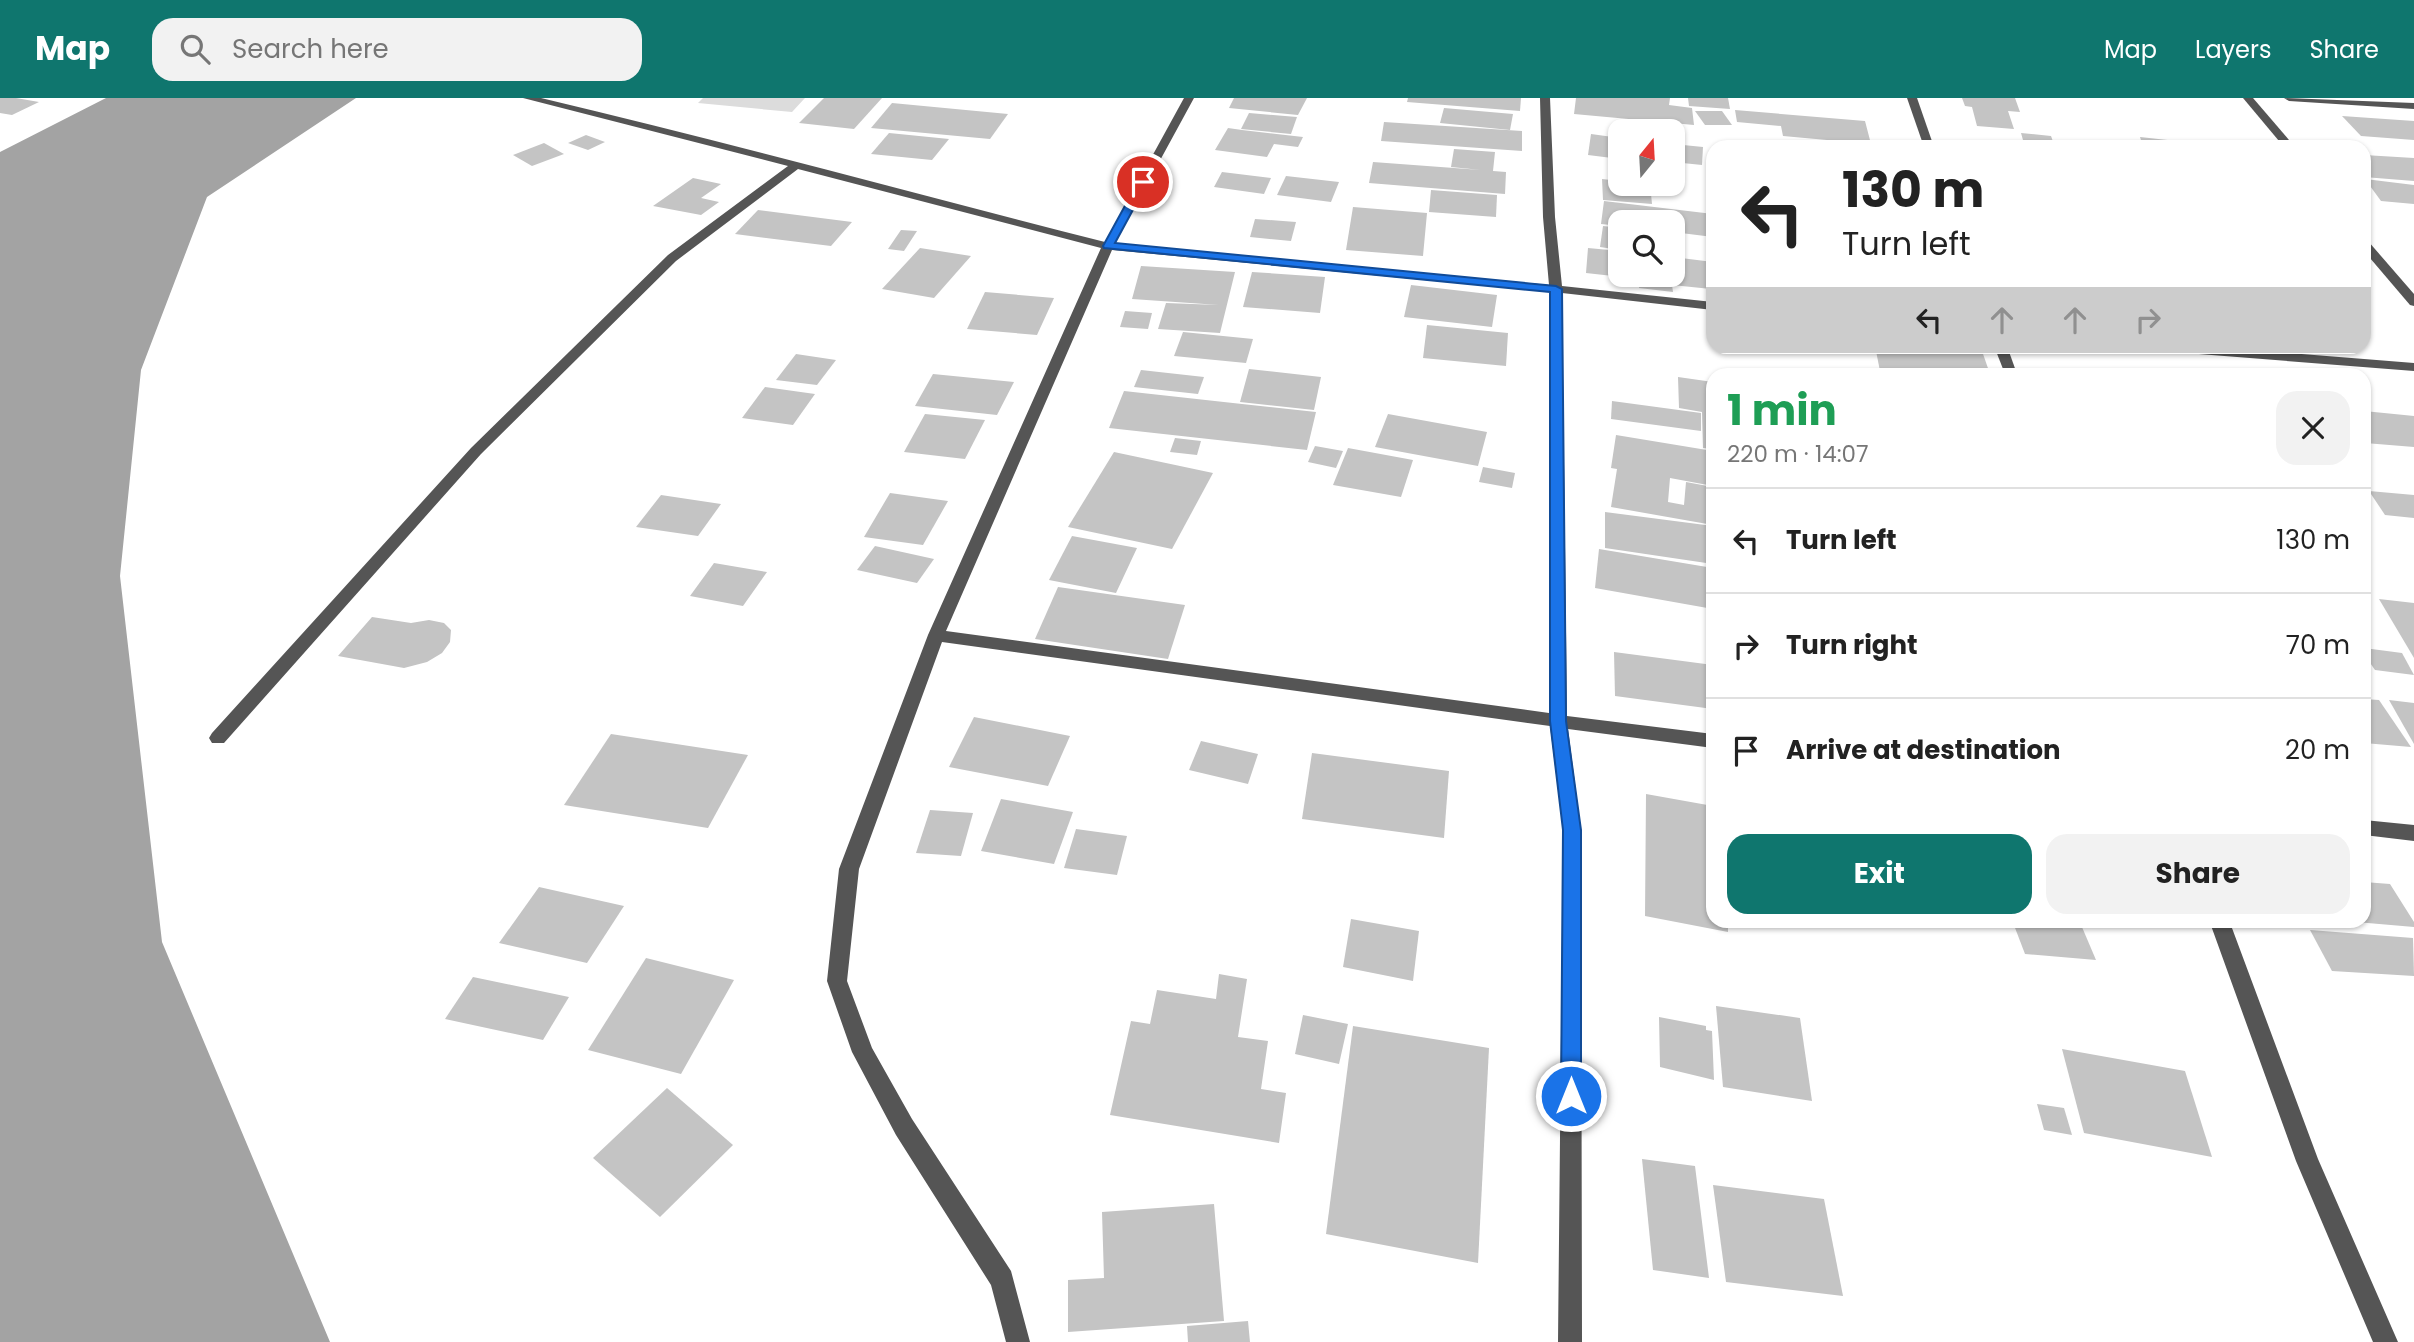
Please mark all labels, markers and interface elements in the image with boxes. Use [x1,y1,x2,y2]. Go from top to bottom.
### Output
search box [152,18,642,81]
text: Map [35,25,110,72]
icon: search [176,30,214,68]
text: Search here [232,31,389,67]
text: Map [2104,33,2157,66]
text: Layers [2195,33,2271,66]
text: Share [2309,33,2379,66]
north arrow [1608,119,1685,196]
map controls [1608,119,1685,287]
pin [1113,152,1173,212]
text: 130 m [1842,156,1984,224]
icon: arrive [1124,163,1162,201]
icon: left [1727,168,1818,259]
button: search [1608,210,1685,287]
text: Turn left [1842,221,1971,266]
icon: left [1910,301,1948,339]
icon: ahead [1983,301,2021,339]
icon: ahead [2056,301,2094,339]
icon: right [2129,301,2167,339]
text: 1 min [1727,381,1837,440]
button: close [2276,391,2350,465]
text: 220 m · 14:07 [1727,438,1869,470]
icon: left [1727,522,1765,560]
text: Turn left [1786,522,1897,558]
text: 130 m [2276,522,2350,558]
icon: right [1727,627,1765,665]
text: Turn right [1786,627,1918,663]
text: 70 m [2286,627,2350,663]
icon: arrive [1727,732,1765,770]
text: Arrive at destination [1786,732,2061,768]
text: 20 m [2285,732,2350,768]
button: Exit [1727,834,2032,914]
button: Share [2046,834,2350,914]
position arrow [1534,1059,1608,1133]

